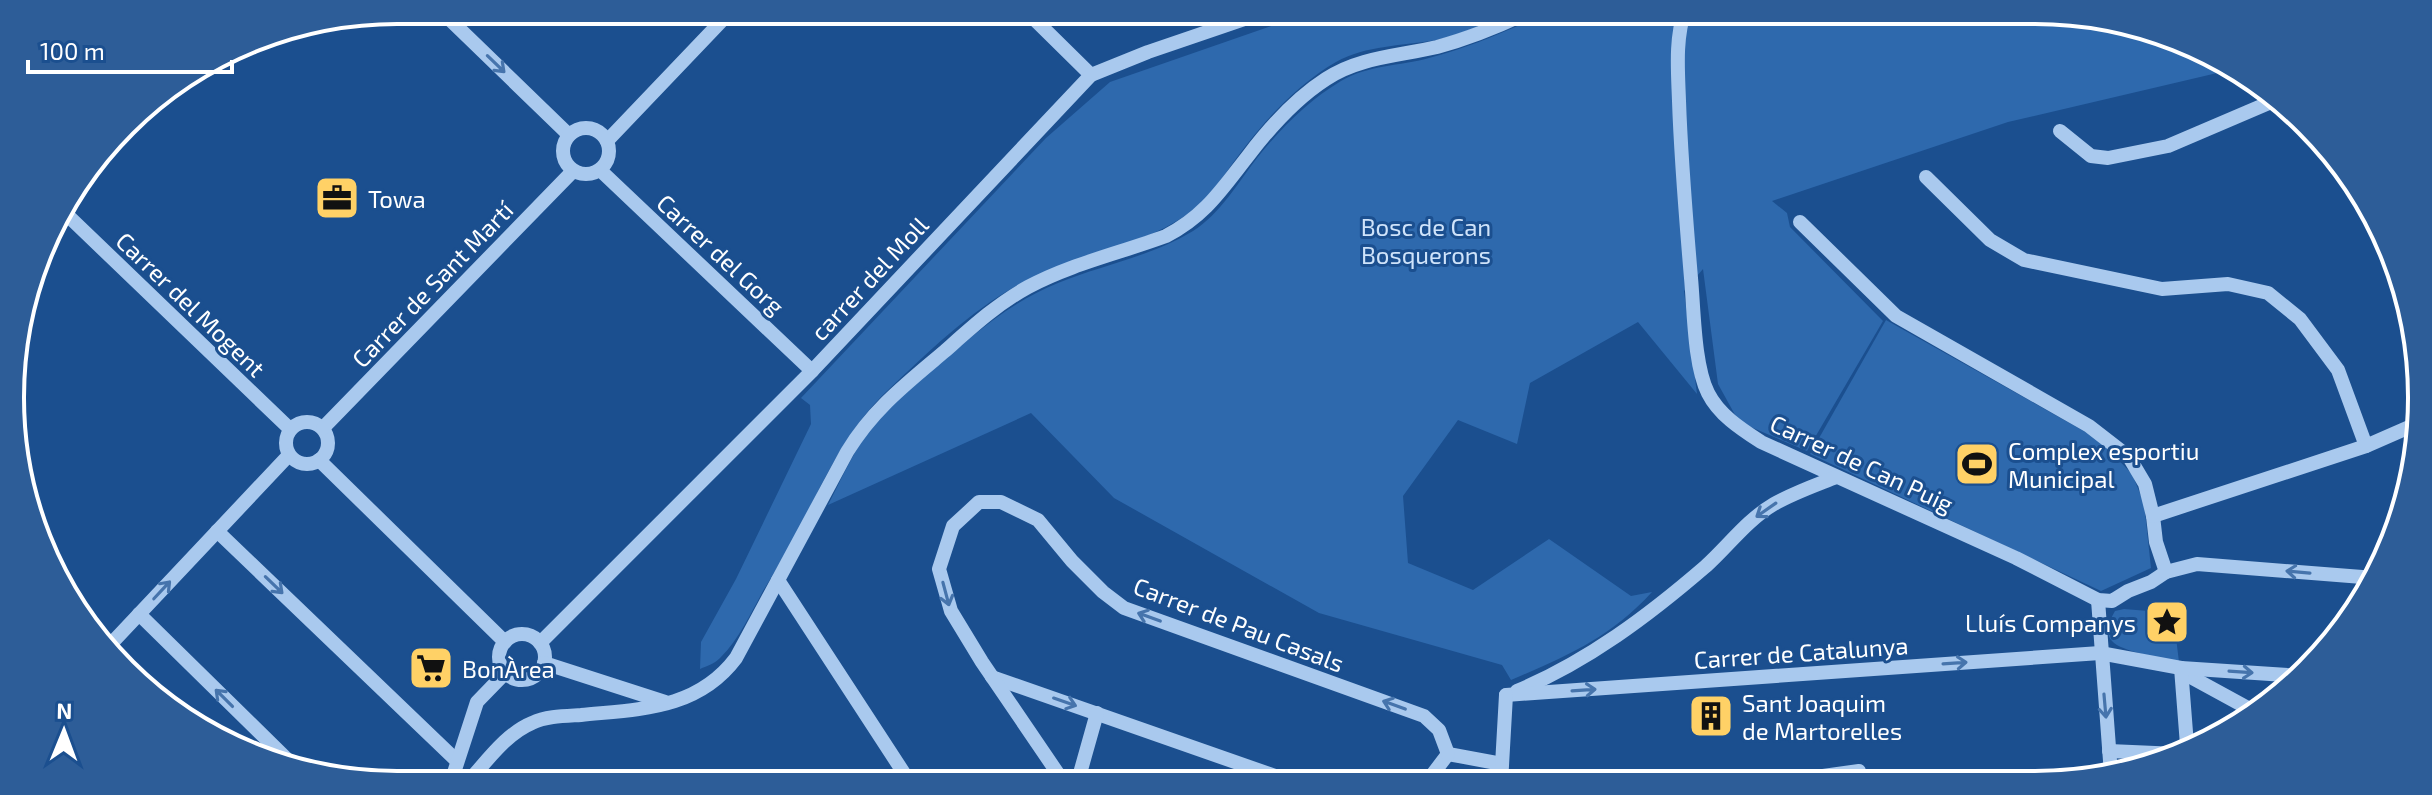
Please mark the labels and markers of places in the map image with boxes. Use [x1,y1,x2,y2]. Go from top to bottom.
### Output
office icon: Towa [313,174,361,222]
place label: Towa [368,184,426,213]
place label: Complex esportiu Municipal [2008,436,2199,493]
sports icon: Complex esportiu Municipal [1953,440,2001,488]
place icon: Lluís Companys [2143,598,2191,646]
place label: Lluís Companys [1965,608,2136,637]
supermarket icon: BonÀrea [407,644,455,692]
place label: BonÀrea [462,654,555,683]
place label: Sant Joaquim de Martorelles [1742,688,1902,745]
building icon: Sant Joaquim de Martorelles [1687,692,1735,740]

